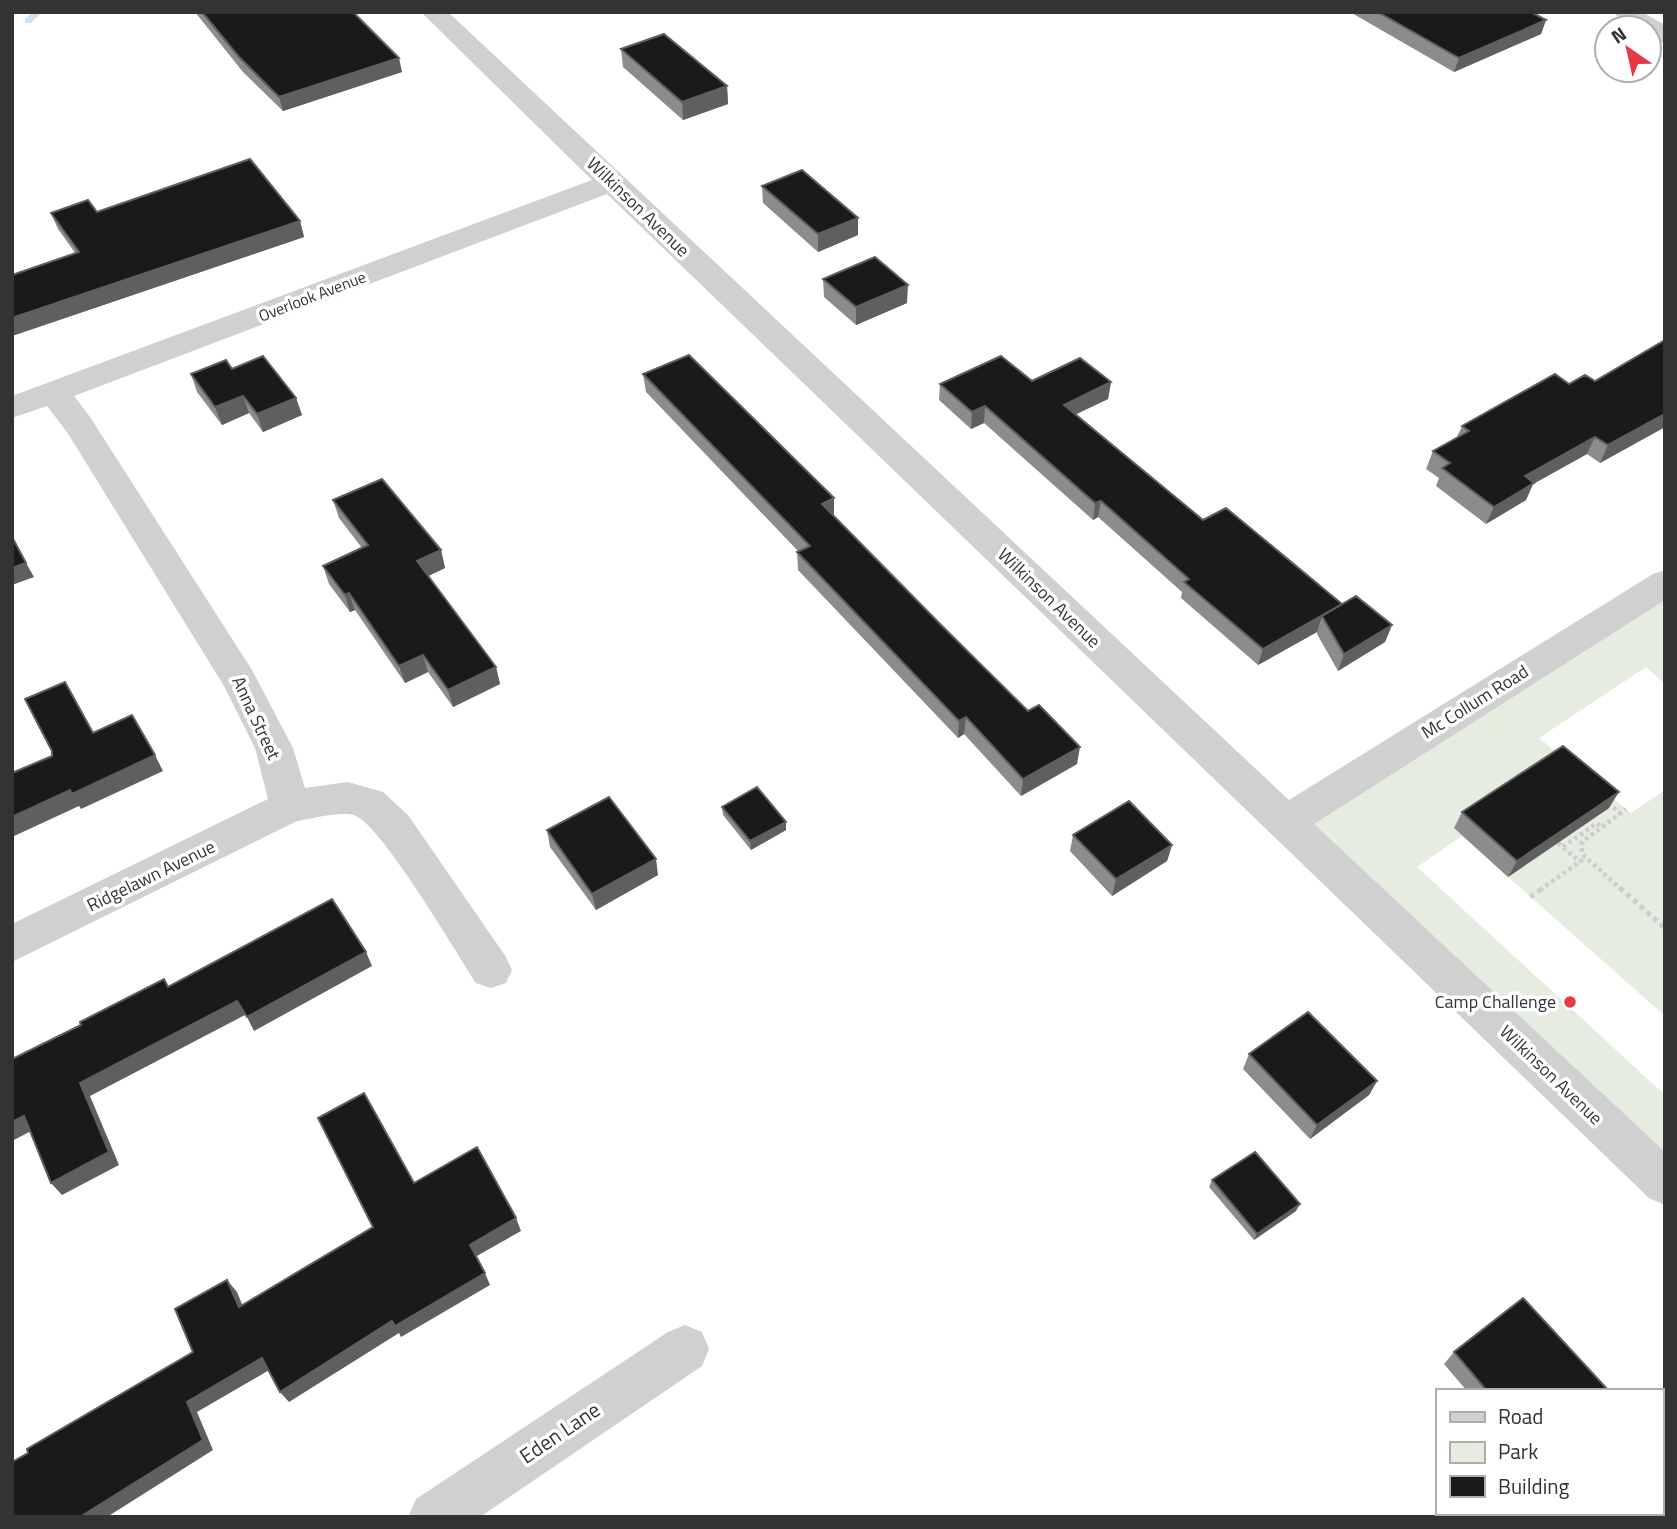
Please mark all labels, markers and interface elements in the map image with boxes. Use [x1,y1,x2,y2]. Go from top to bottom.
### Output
north arrow [1593,14,1663,84]
text: N [1605,19,1632,50]
street label: Wilkinson Avenue [581,150,696,263]
street label: Overlook Avenue [255,264,369,328]
street label: Wilkinson Avenue [992,541,1107,654]
street label: Mc Collum Road [1416,658,1534,745]
street label: Anna Street [225,672,288,765]
street label: Ridgelawn Avenue [82,833,219,918]
place label: Camp Challenge [1435,988,1556,1015]
marker: Camp Challenge [1562,994,1578,1010]
street label: Wilkinson Avenue [1494,1018,1609,1131]
legend [1436,1389,1663,1515]
street label: Eden Lane [513,1393,606,1471]
text: Road [1498,1400,1543,1432]
text: Park [1498,1435,1538,1467]
text: Building [1498,1470,1570,1502]

